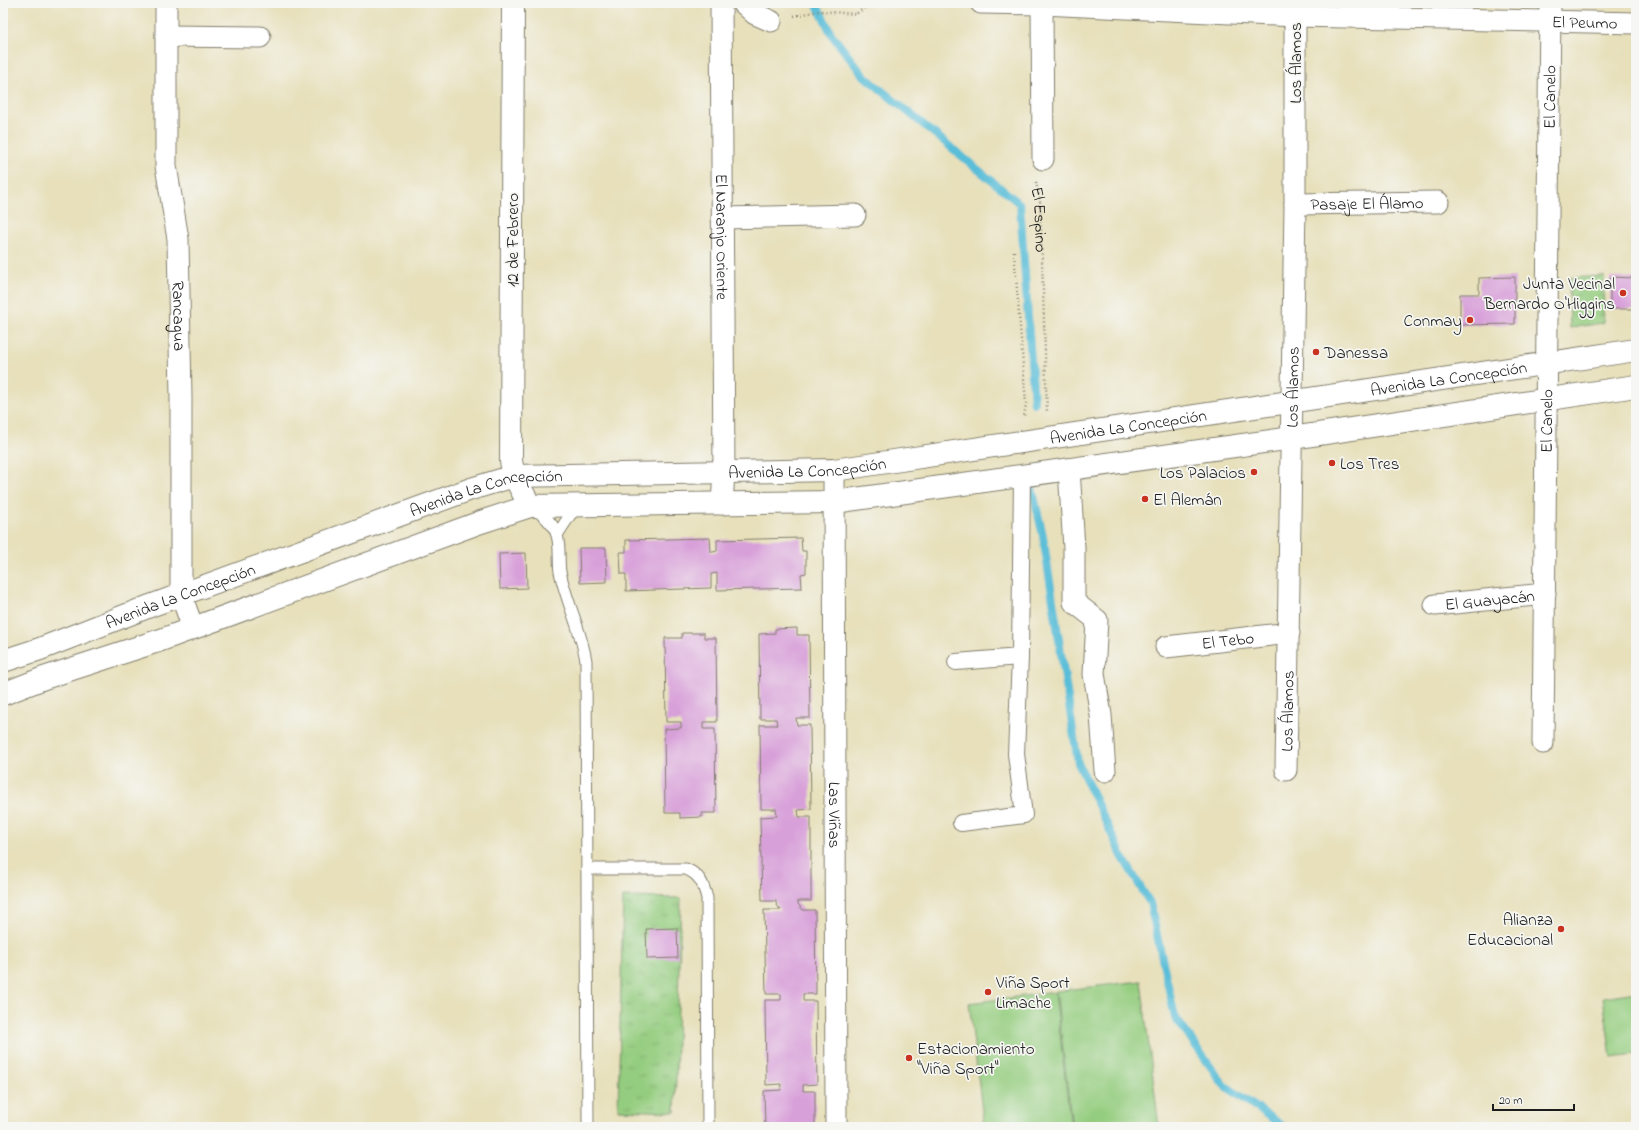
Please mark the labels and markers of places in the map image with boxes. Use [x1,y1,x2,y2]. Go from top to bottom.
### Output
place label: Junta Vecinal Bernardo O'Higgins [1483,272,1615,319]
marker: Junta Vecinal Bernardo O'Higgins [1618,288,1628,298]
place label: Conmay [1404,309,1462,335]
marker: Conmay [1465,315,1475,325]
place label: Danessa [1323,341,1388,366]
marker: Danessa [1311,347,1321,357]
place label: Los Tres [1340,452,1399,477]
marker: Los Tres [1327,458,1337,468]
place label: Los Palacios [1160,461,1246,486]
marker: Los Palacios [1249,467,1259,477]
place label: El Alemán [1153,488,1222,513]
marker: El Alemán [1140,494,1150,504]
place label: Alianza Educacional [1467,908,1553,953]
marker: Alianza Educacional [1556,924,1566,934]
place label: Viña Sport Limache [995,971,1070,1016]
marker: Viña Sport Limache [983,987,993,997]
place label: Estacionamiento "Viña Sport" [917,1037,1035,1082]
marker: Estacionamiento "Viña Sport" [904,1053,914,1063]

